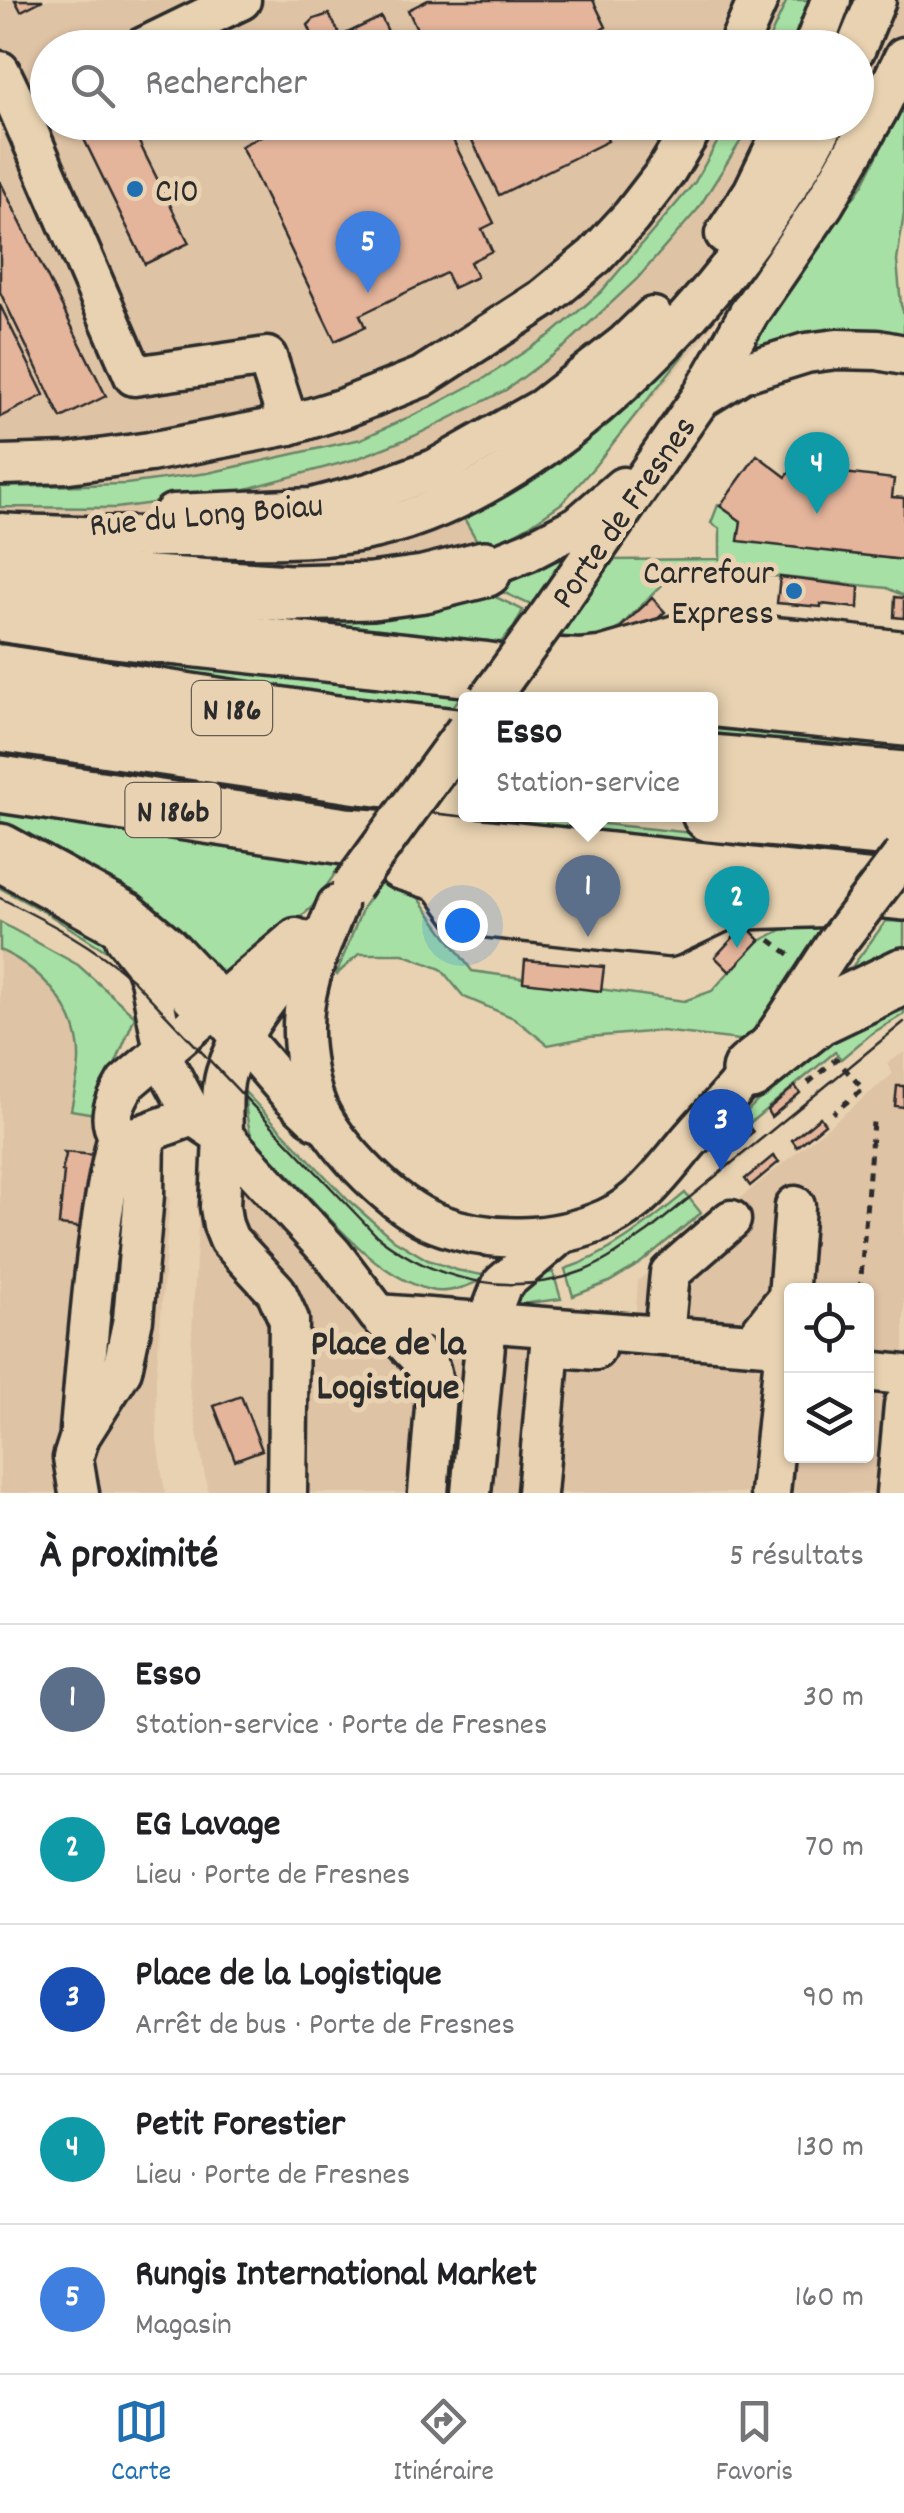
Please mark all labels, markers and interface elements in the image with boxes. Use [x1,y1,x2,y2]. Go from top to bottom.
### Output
search box [30,30,874,140]
icon: search [65,58,120,113]
text: Rechercher [145,58,307,113]
place label: C10 [155,169,199,219]
marker: C10 [124,178,146,200]
pin: 5 [336,210,400,293]
street label: Porte de Fresnes [541,407,711,621]
pin: 4 [784,432,850,514]
street label: Rue du Long Boiau [87,483,325,553]
place label: Carrefour Express [643,551,774,641]
marker: Carrefour Express [783,580,805,602]
road number: N 186 [192,681,272,735]
popup [458,692,718,822]
text: Esso [496,707,562,762]
text: Station-service [496,762,680,808]
road number: N 186b [126,783,220,837]
pin: 1 [556,854,620,937]
pin: 2 [704,866,770,948]
your location [437,900,488,951]
pin: 3 [688,1088,754,1171]
map controls [784,1283,874,1463]
button: locate [784,1283,874,1373]
district label: Place de la Logistique [311,1319,467,1418]
button: layers [784,1373,874,1463]
text: À proximité [40,1528,218,1588]
text: 5 résultats [729,1535,864,1581]
text: Esso [135,1649,201,1704]
text: 1 [69,1676,76,1722]
text: 30 m [803,1676,864,1722]
text: Station-service · Porte de Fresnes [135,1704,547,1750]
text: EG Lavage [135,1799,281,1854]
text: 2 [66,1826,79,1872]
text: 70 m [805,1826,864,1872]
text: Lieu · Porte de Fresnes [135,1854,410,1900]
text: Place de la Logistique [135,1949,442,2004]
text: 3 [65,1976,80,2022]
text: 90 m [803,1976,864,2022]
text: Arrêt de bus · Porte de Fresnes [135,2004,515,2050]
text: Petit Forestier [135,2099,345,2154]
text: 4 [66,2126,79,2172]
text: 130 m [796,2126,864,2172]
text: Lieu · Porte de Fresnes [135,2154,410,2200]
text: Rungis International Market [135,2249,537,2304]
text: 5 [65,2276,80,2322]
text: 160 m [795,2276,864,2322]
text: Magasin [135,2304,232,2350]
tab: Carte [111,2394,171,2494]
tab: Itinéraire [393,2394,494,2494]
tab: Favoris [716,2394,793,2494]

